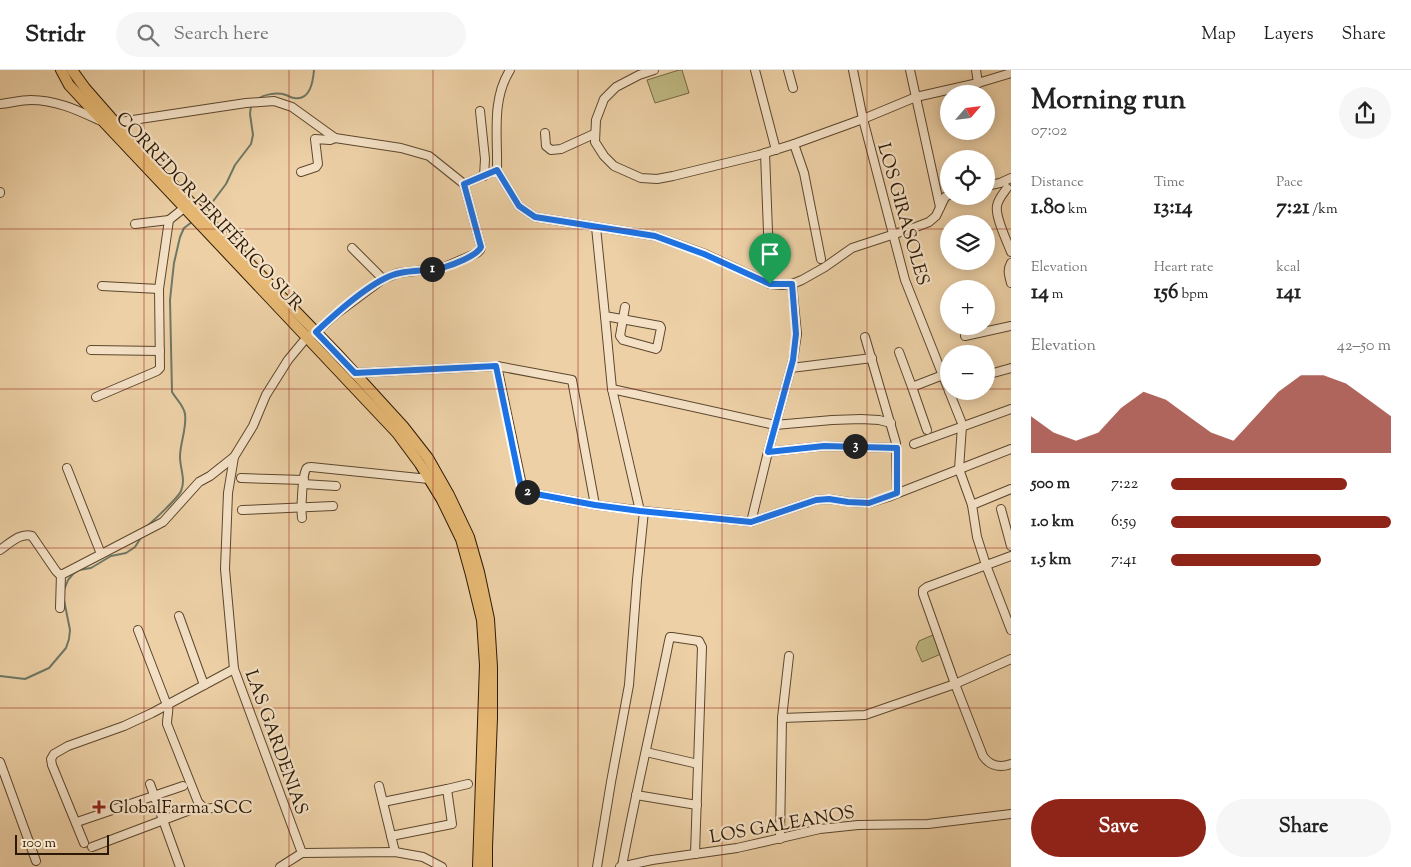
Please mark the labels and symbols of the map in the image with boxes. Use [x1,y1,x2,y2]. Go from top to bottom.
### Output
north arrow [940,85,995,140]
street label: CORREDOR PERIFÉRICO SUR [109,107,308,318]
street label: LOS GIRASOLES [869,140,935,289]
pin [749,233,791,284]
pin: 1 [420,256,444,282]
pin: 3 [842,434,868,458]
pin: 2 [514,480,540,504]
street label: LAS GARDENIAS [237,667,313,819]
place label: GlobalFarma SCC [109,796,253,822]
street label: LOS GALEANOS [708,800,857,852]
marker: GlobalFarma SCC [93,801,105,813]
scale bar [15,832,109,855]

